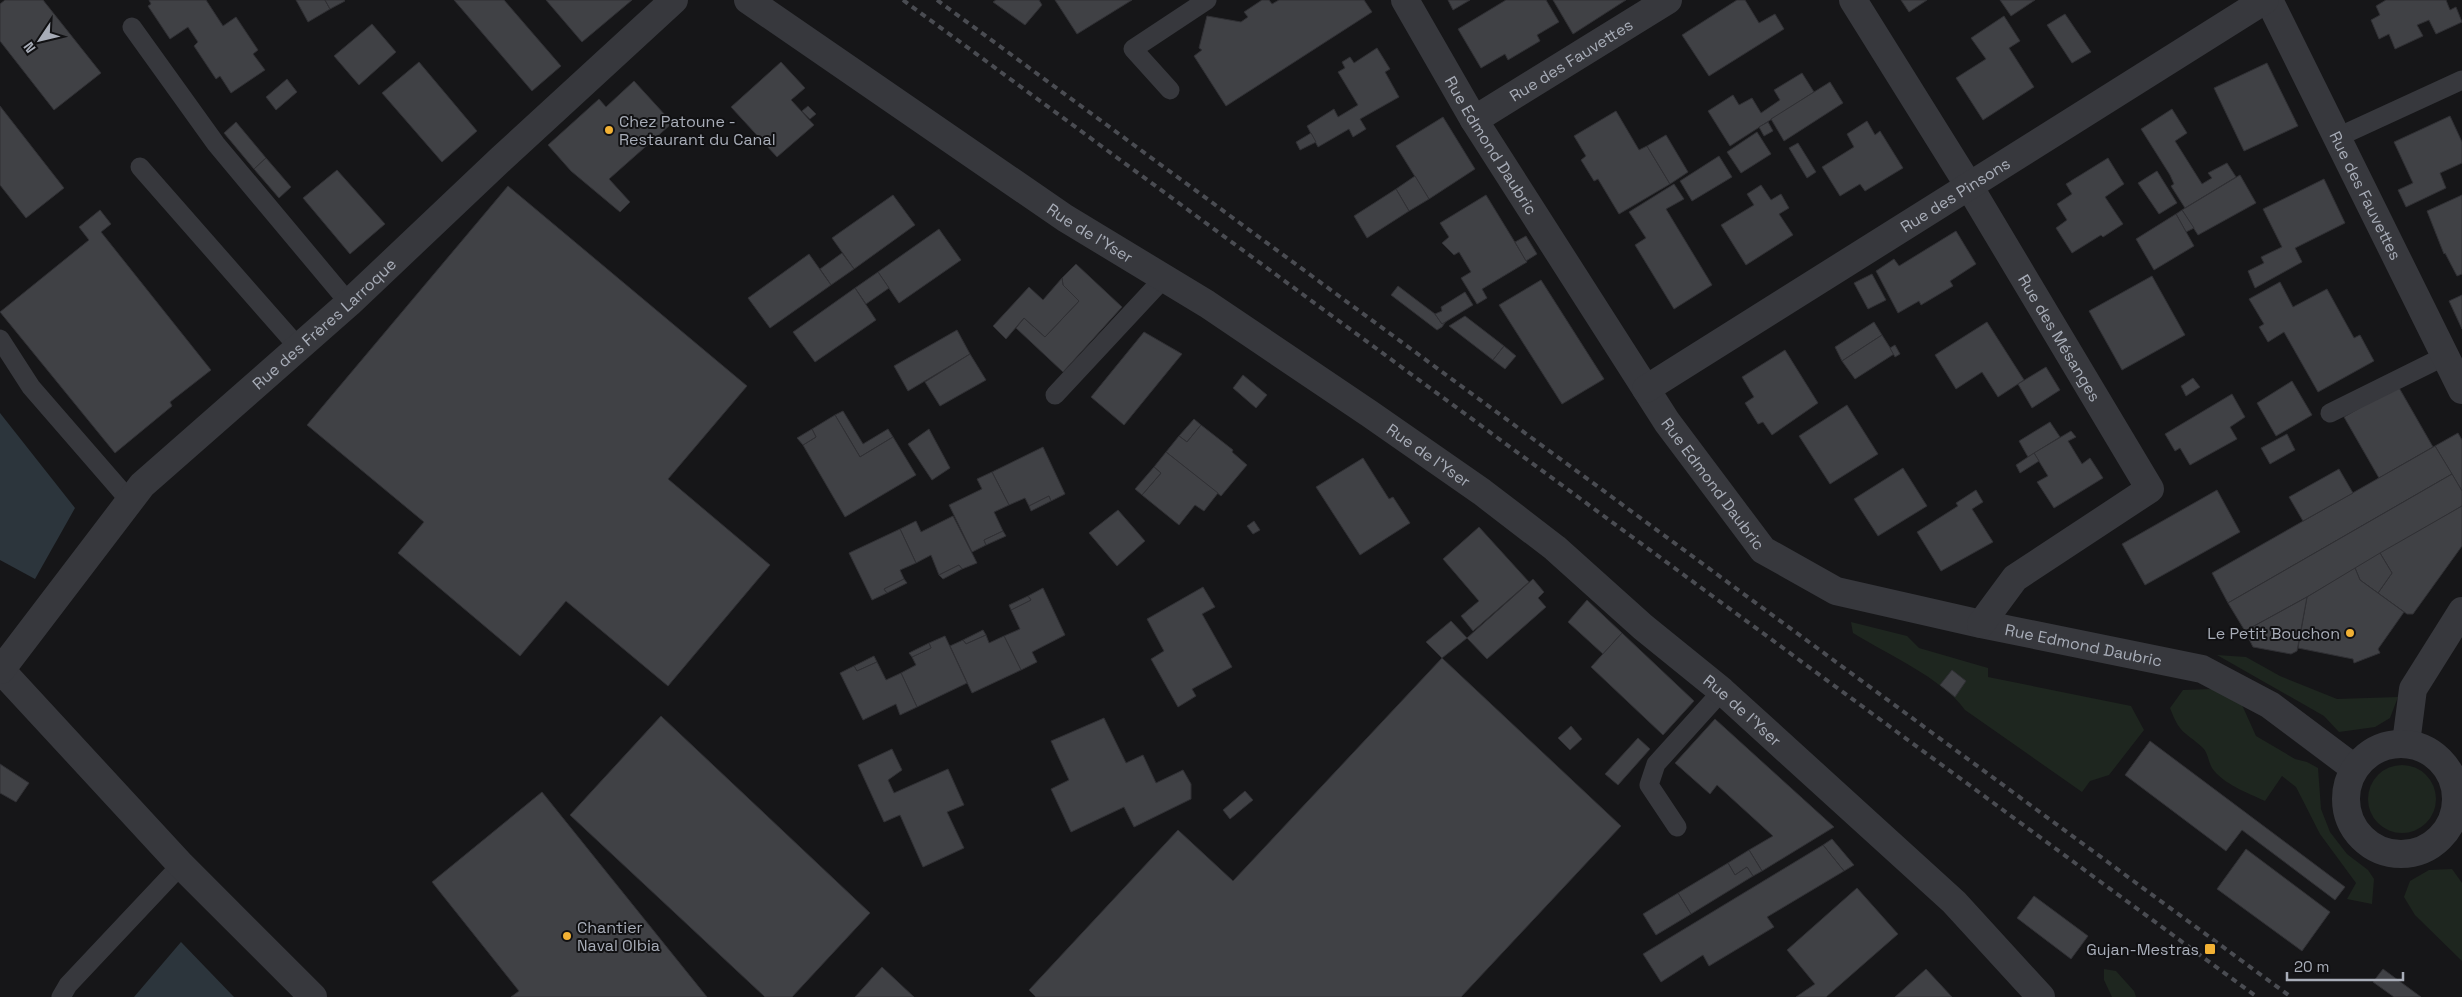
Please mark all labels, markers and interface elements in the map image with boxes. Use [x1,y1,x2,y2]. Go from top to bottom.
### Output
street label: Rue des Fauvettes [1505,14,1637,106]
north arrow [15,15,65,65]
text: N [19,38,39,56]
street label: Rue Edmond Daubric [1440,72,1542,219]
place label: Chez Patoune - Restaurant du Canal [619,111,776,150]
marker: Chez Patoune - Restaurant du Canal [603,124,615,136]
street label: Rue des Fauvettes [2325,127,2406,263]
street label: Rue des Pinsons [1896,152,2014,237]
street label: Rue de l'Yser [1043,198,1137,267]
street label: Rue des Frères Larroque [248,253,401,394]
street label: Rue des Mésanges [2014,270,2106,405]
street label: Rue Edmond Daubric [1657,413,1770,554]
street label: Rue de l'Yser [1383,418,1475,492]
street label: Rue Edmond Daubric [2003,619,2164,671]
place label: Le Petit Bouchon [2207,623,2340,644]
marker: Le Petit Bouchon [2344,627,2356,639]
street label: Rue de l'Yser [1699,670,1786,751]
place label: Chantier Naval Olbia [577,917,660,956]
marker: Chantier Naval Olbia [561,930,573,942]
place label: Gujan-Mestras [2086,939,2199,960]
marker: Gujan-Mestras [2203,942,2217,956]
scale bar [2287,950,2403,982]
text: 20 m [2294,957,2329,976]

